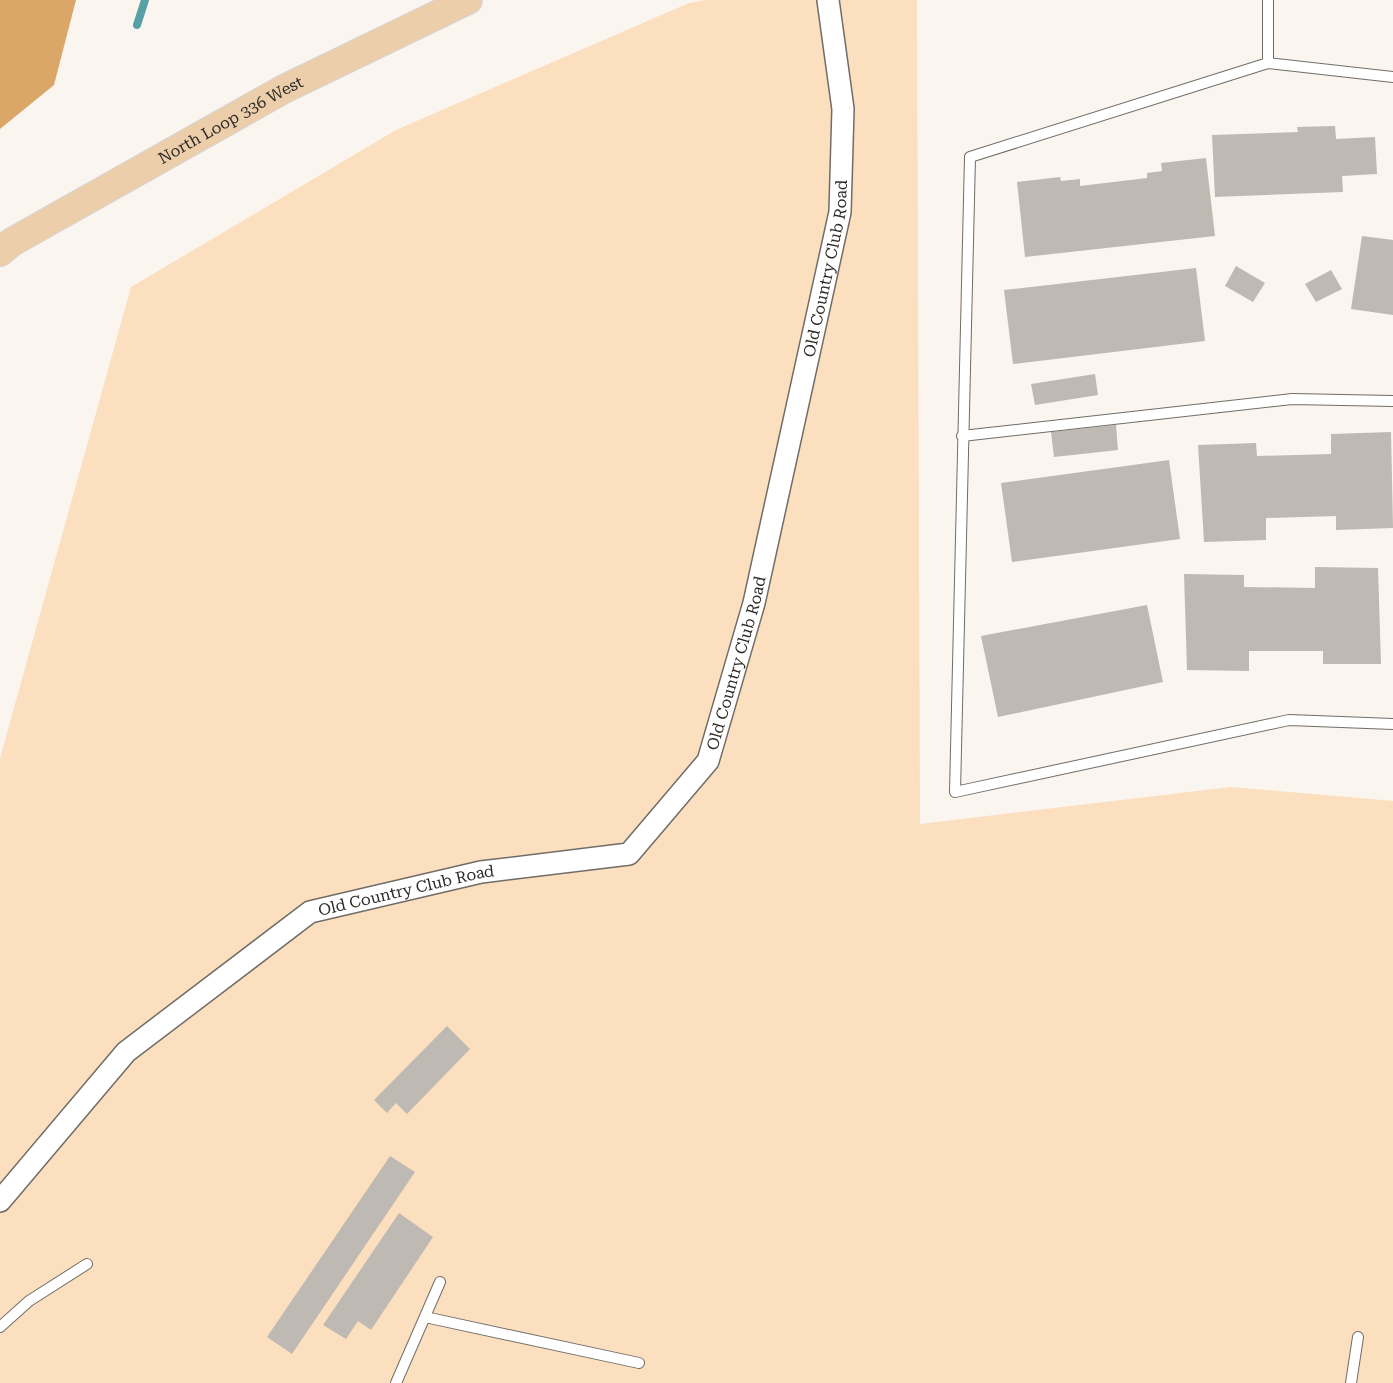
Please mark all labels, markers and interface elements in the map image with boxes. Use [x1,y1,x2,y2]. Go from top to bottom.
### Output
street label: North Loop 336 West [155,72,306,167]
street label: Old Country Club Road [799,180,850,359]
street label: Old Country Club Road [702,574,769,752]
street label: Old Country Club Road [316,861,495,919]

